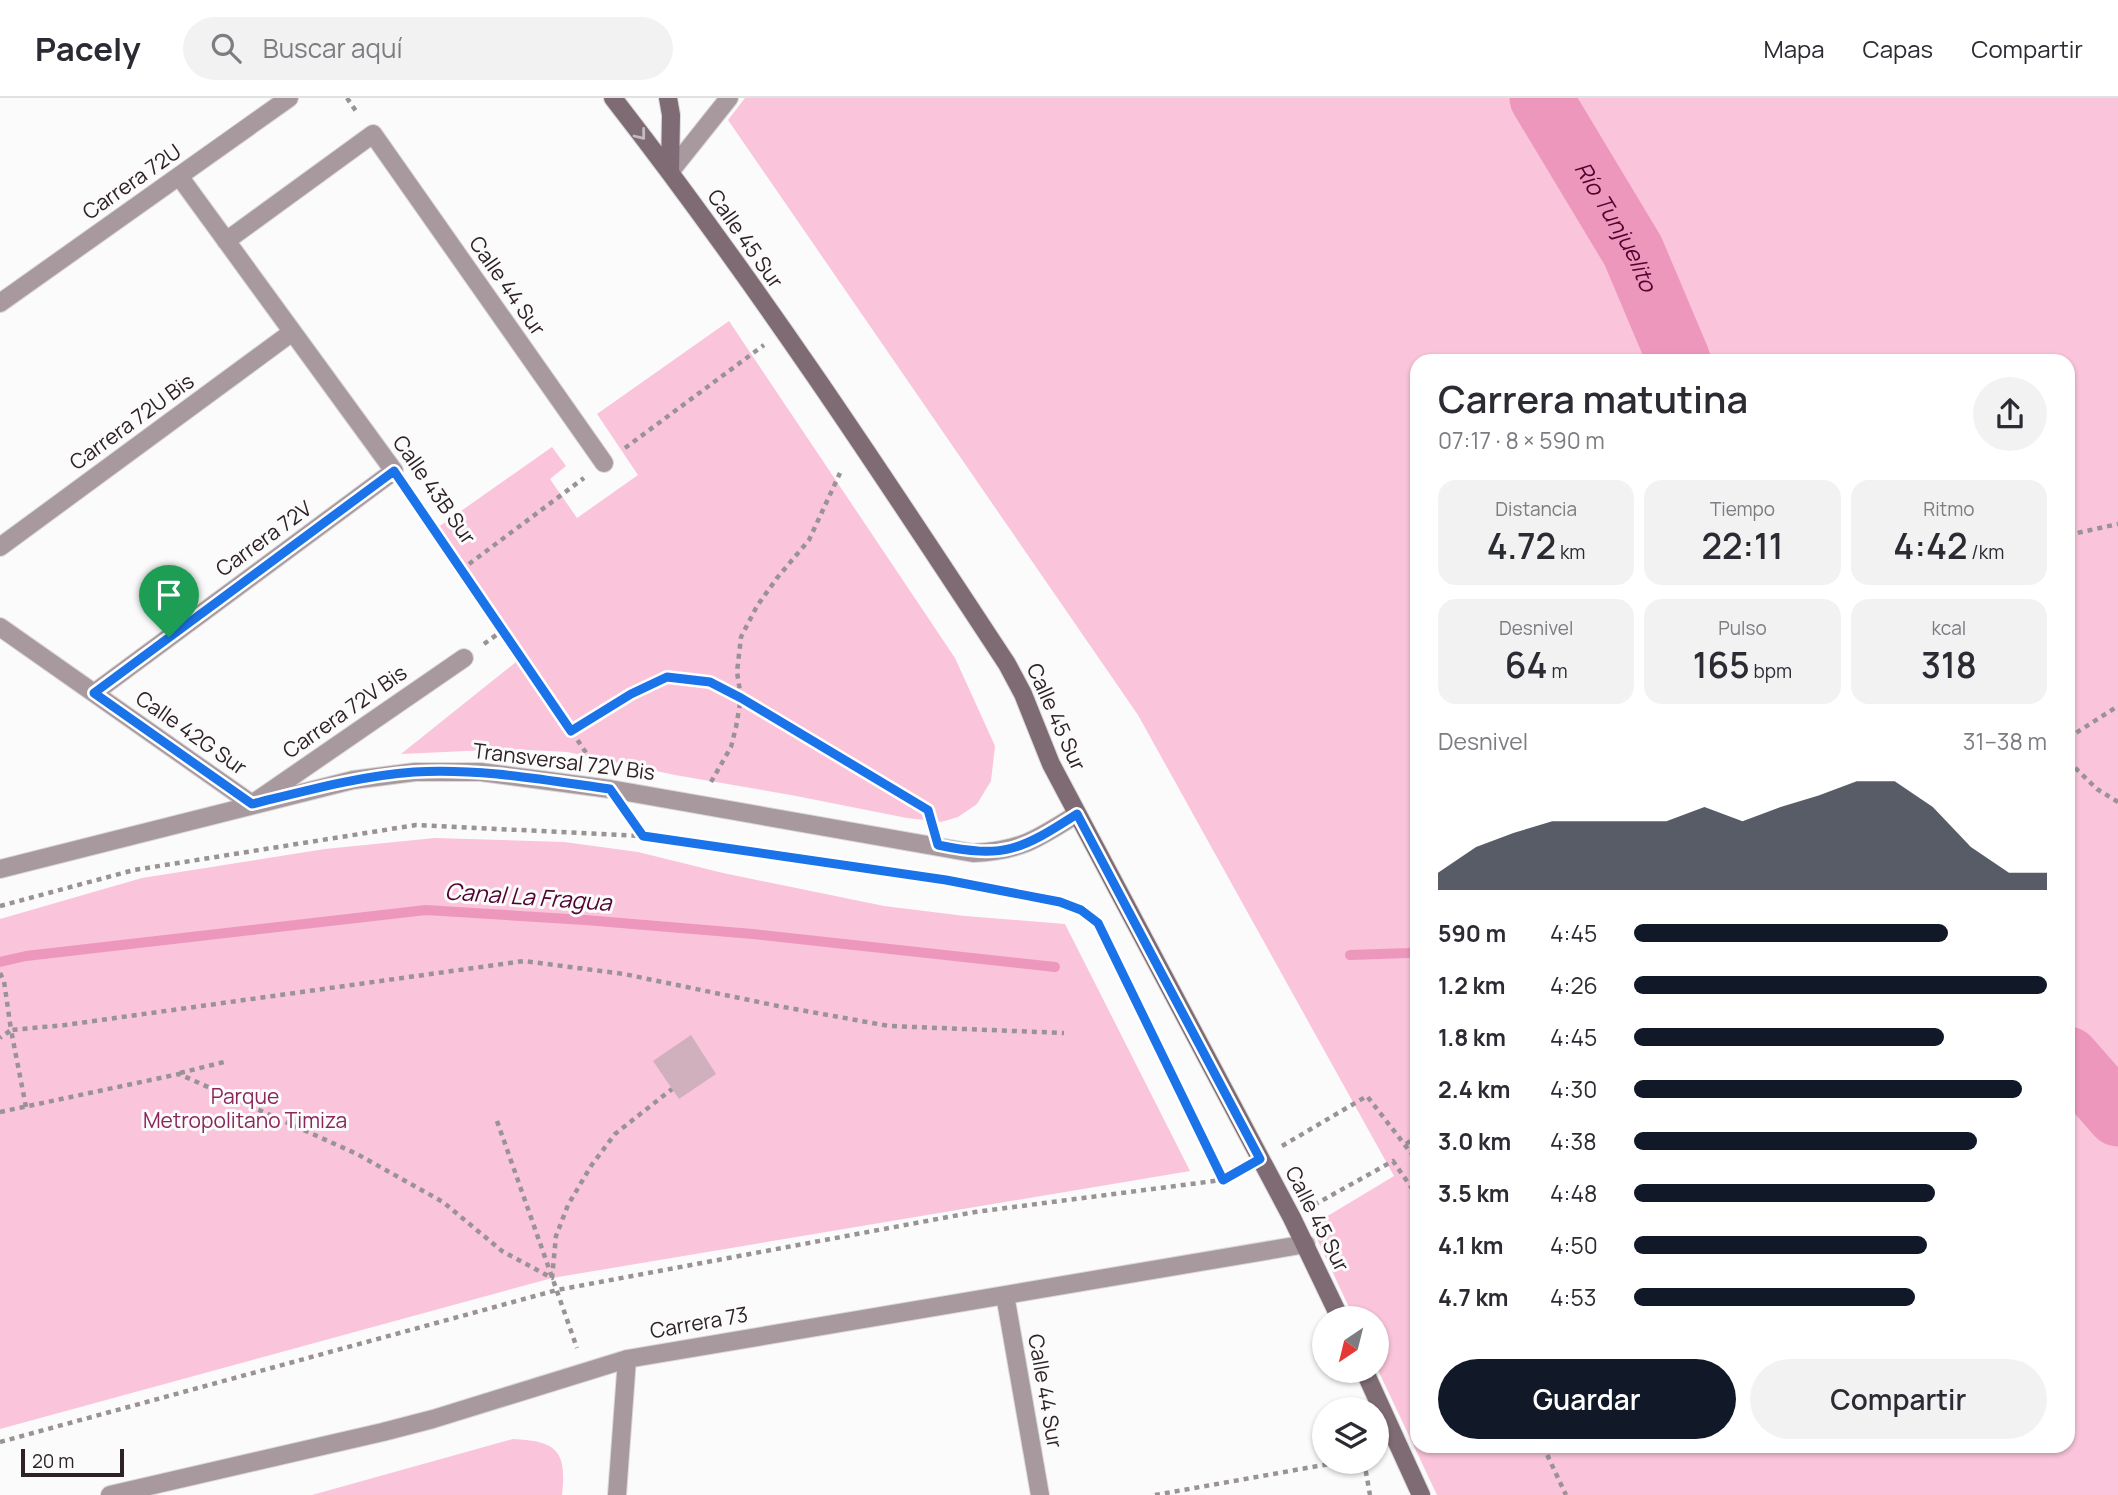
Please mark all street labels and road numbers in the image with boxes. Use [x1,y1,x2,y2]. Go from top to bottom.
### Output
street label: Carrera 72U [77,137,186,225]
street label: Calle 45 Sur [701,183,790,294]
street label: Calle 44 Sur [463,230,553,341]
street label: Carrera 72U Bis [64,367,199,476]
street label: Calle 43B Sur [387,429,483,550]
street label: Carrera 72V [210,494,317,582]
street label: Carrera 72V Bis [277,658,412,764]
street label: Calle 45 Sur [1021,659,1093,775]
street label: Calle 42G Sur [131,684,253,781]
street label: Transversal 72V Bis [472,736,657,786]
street label: Calle 45 Sur [1279,1161,1357,1276]
street label: Carrera 73 [648,1300,750,1344]
street label: Calle 44 Sur [1022,1332,1070,1450]

